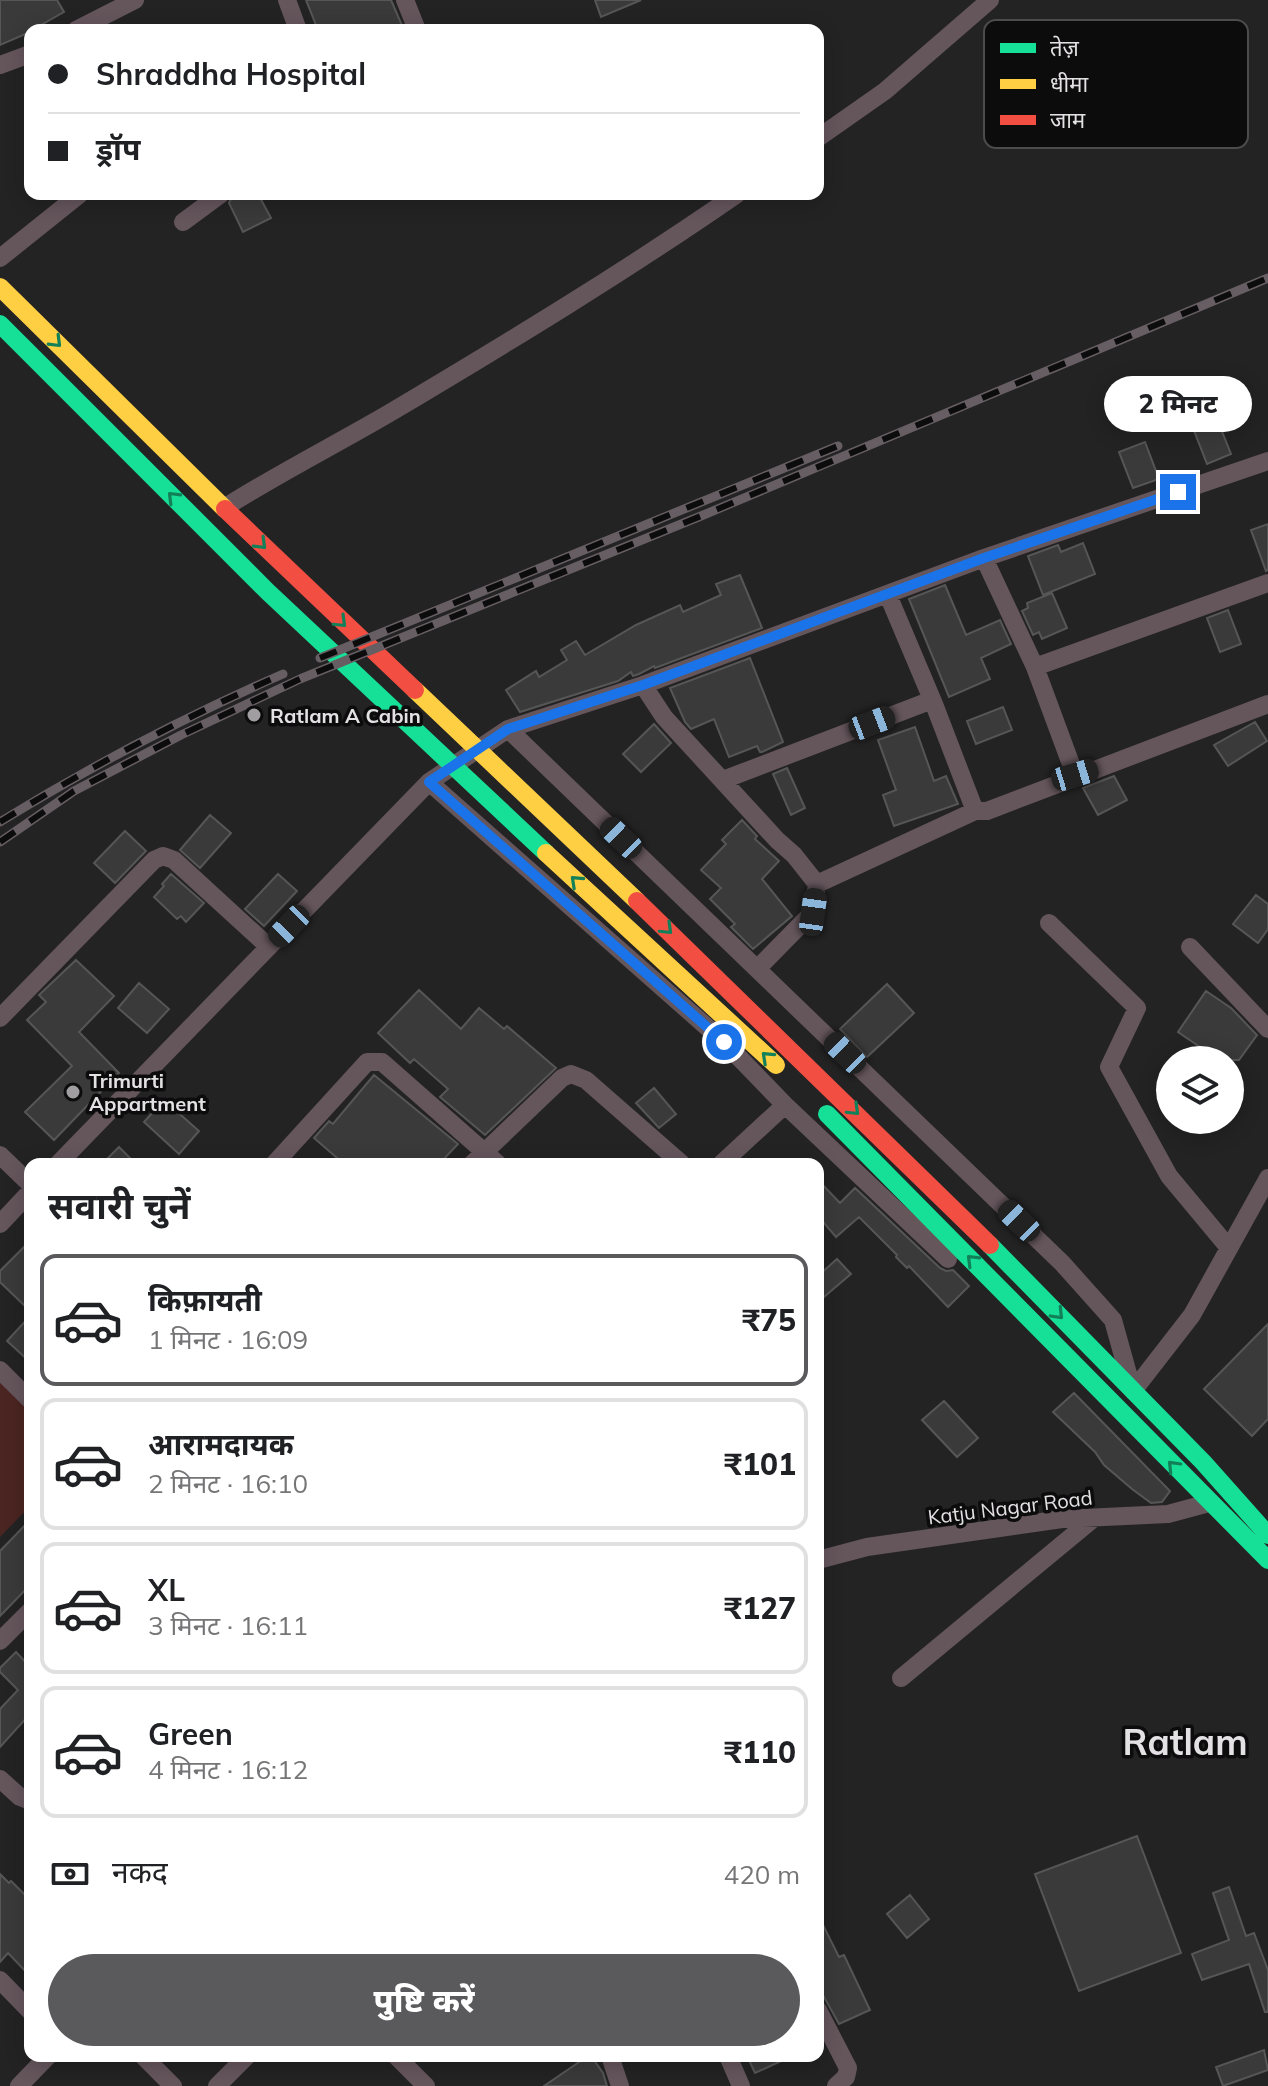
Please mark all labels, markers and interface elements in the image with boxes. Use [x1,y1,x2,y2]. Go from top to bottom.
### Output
legend [984,20,1248,148]
text: तेज़ [1050,34,1080,62]
text: Shraddha Hospital [96,55,366,93]
text: धीमा [1050,70,1088,98]
text: जाम [1050,106,1086,134]
text: ड्रॉप [96,130,140,168]
one-way arrow [47,333,61,347]
callout: 2 मिनट [1104,376,1252,432]
text: 2 मिनट [1139,387,1217,420]
route end [1160,474,1196,510]
one-way arrow [168,492,182,506]
one-way arrow [252,535,266,549]
one-way arrow [332,613,346,627]
place label: Ratlam A Cabin [270,703,421,728]
car [845,703,899,743]
marker: Ratlam A Cabin [245,706,263,724]
car [1049,757,1101,793]
car [595,813,647,863]
one-way arrow [571,875,585,890]
car [798,887,828,937]
car [264,900,314,952]
one-way arrow [658,920,672,935]
route start [706,1024,742,1060]
car [819,1028,871,1078]
map controls [1156,1046,1244,1134]
button: layers [1156,1046,1244,1134]
one-way arrow [762,1052,777,1066]
place label: Trimurti Appartment [89,1068,206,1116]
marker: Trimurti Appartment [64,1083,82,1101]
one-way arrow [845,1101,859,1115]
text: सवारी चुनें [48,1183,190,1228]
car [993,1196,1045,1246]
one-way arrow [966,1255,981,1269]
text: किफ़ायती [148,1281,262,1319]
icon: car [52,1284,124,1356]
text: ₹75 [742,1301,796,1339]
one-way arrow [1048,1305,1063,1319]
text: 1 मिनट · 16:09 [148,1323,308,1356]
text: आरामदायक [148,1425,294,1463]
icon: car [52,1428,124,1500]
text: ₹101 [724,1445,796,1483]
one-way arrow [1167,1461,1182,1475]
text: 2 मिनट · 16:10 [148,1467,308,1500]
street label: Katju Nagar Road [926,1484,1094,1530]
text: XL [148,1571,185,1609]
icon: car [52,1572,124,1644]
text: ₹127 [724,1589,796,1627]
text: 3 मिनट · 16:11 [148,1609,308,1642]
text: Green [148,1715,233,1753]
icon: car [52,1716,124,1788]
district label: Ratlam [1122,1719,1248,1764]
text: ₹110 [724,1733,796,1771]
text: 4 मिनट · 16:12 [148,1753,308,1786]
icon: cash [48,1852,92,1896]
text: नकद [112,1853,168,1891]
text: 420 m [724,1858,800,1891]
button: पुष्टि करें [48,1954,800,2046]

